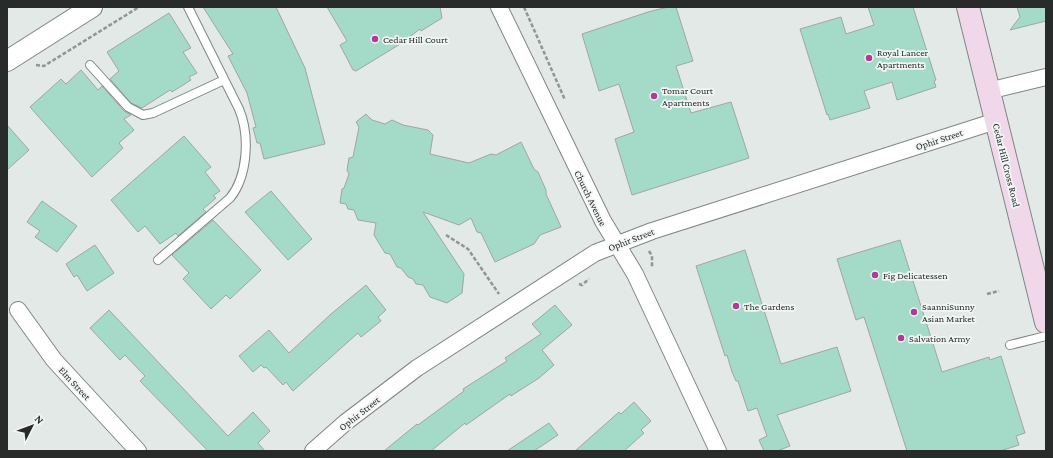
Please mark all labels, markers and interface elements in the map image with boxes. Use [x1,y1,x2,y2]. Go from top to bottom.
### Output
marker: Cedar Hill Court [370,34,380,44]
place label: Cedar Hill Court [383,34,449,45]
place label: Royal Lancer Apartments [877,47,929,70]
marker: Royal Lancer Apartments [864,53,874,63]
place label: Tomar Court Apartments [662,85,714,108]
marker: Tomar Court Apartments [649,91,659,101]
street label: Cedar Hill Cross Road [991,122,1022,209]
street label: Ophir Street [914,126,965,152]
street label: Church Avenue [572,169,609,228]
street label: Ophir Street [606,225,657,253]
marker: Fig Delicatessen [870,270,880,280]
place label: Fig Delicatessen [883,270,948,281]
marker: The Gardens [731,301,741,311]
place label: The Gardens [744,301,794,312]
place label: SaanniSunny Asian Market [922,301,976,324]
marker: SaanniSunny Asian Market [909,307,919,317]
marker: Salvation Army [896,333,906,343]
place label: Salvation Army [909,333,970,344]
street label: Elm Street [56,364,93,403]
street label: Ophir Street [337,394,382,433]
north arrow [12,406,52,446]
text: N [32,413,47,426]

